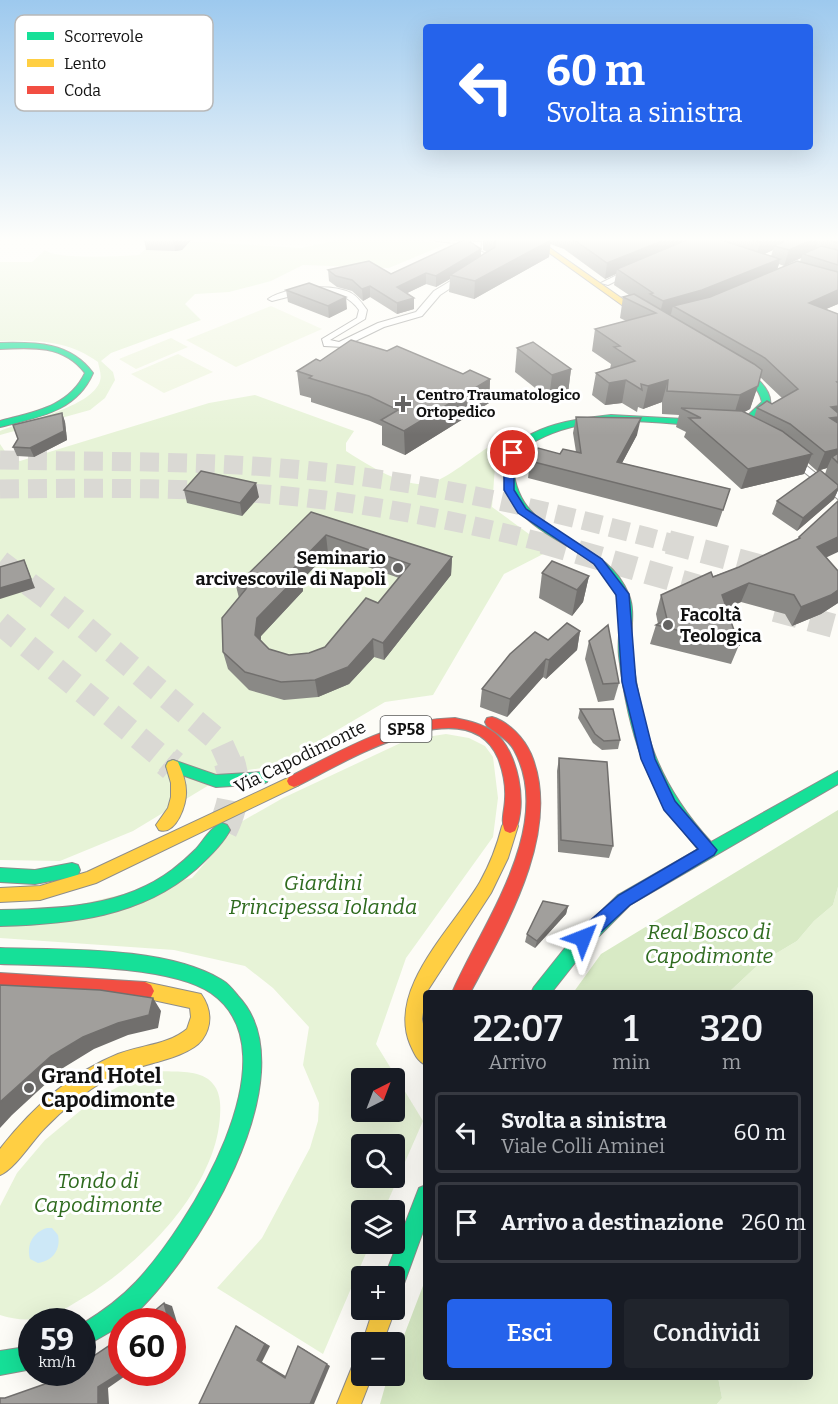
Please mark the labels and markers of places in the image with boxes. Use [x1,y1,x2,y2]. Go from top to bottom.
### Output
place label: Centro Traumatologico Ortopedico [416,386,581,421]
marker: Centro Traumatologico Ortopedico [394,395,412,413]
pin [487,427,538,478]
place label: Seminario arcivescovile di Napoli [195,547,386,590]
marker: Seminario arcivescovile di Napoli [391,561,405,575]
place label: Facoltà Teologica [680,604,762,647]
marker: Facoltà Teologica [661,618,675,632]
place label: Grand Hotel Capodimonte [41,1063,175,1113]
marker: Grand Hotel Capodimonte [22,1081,36,1095]

